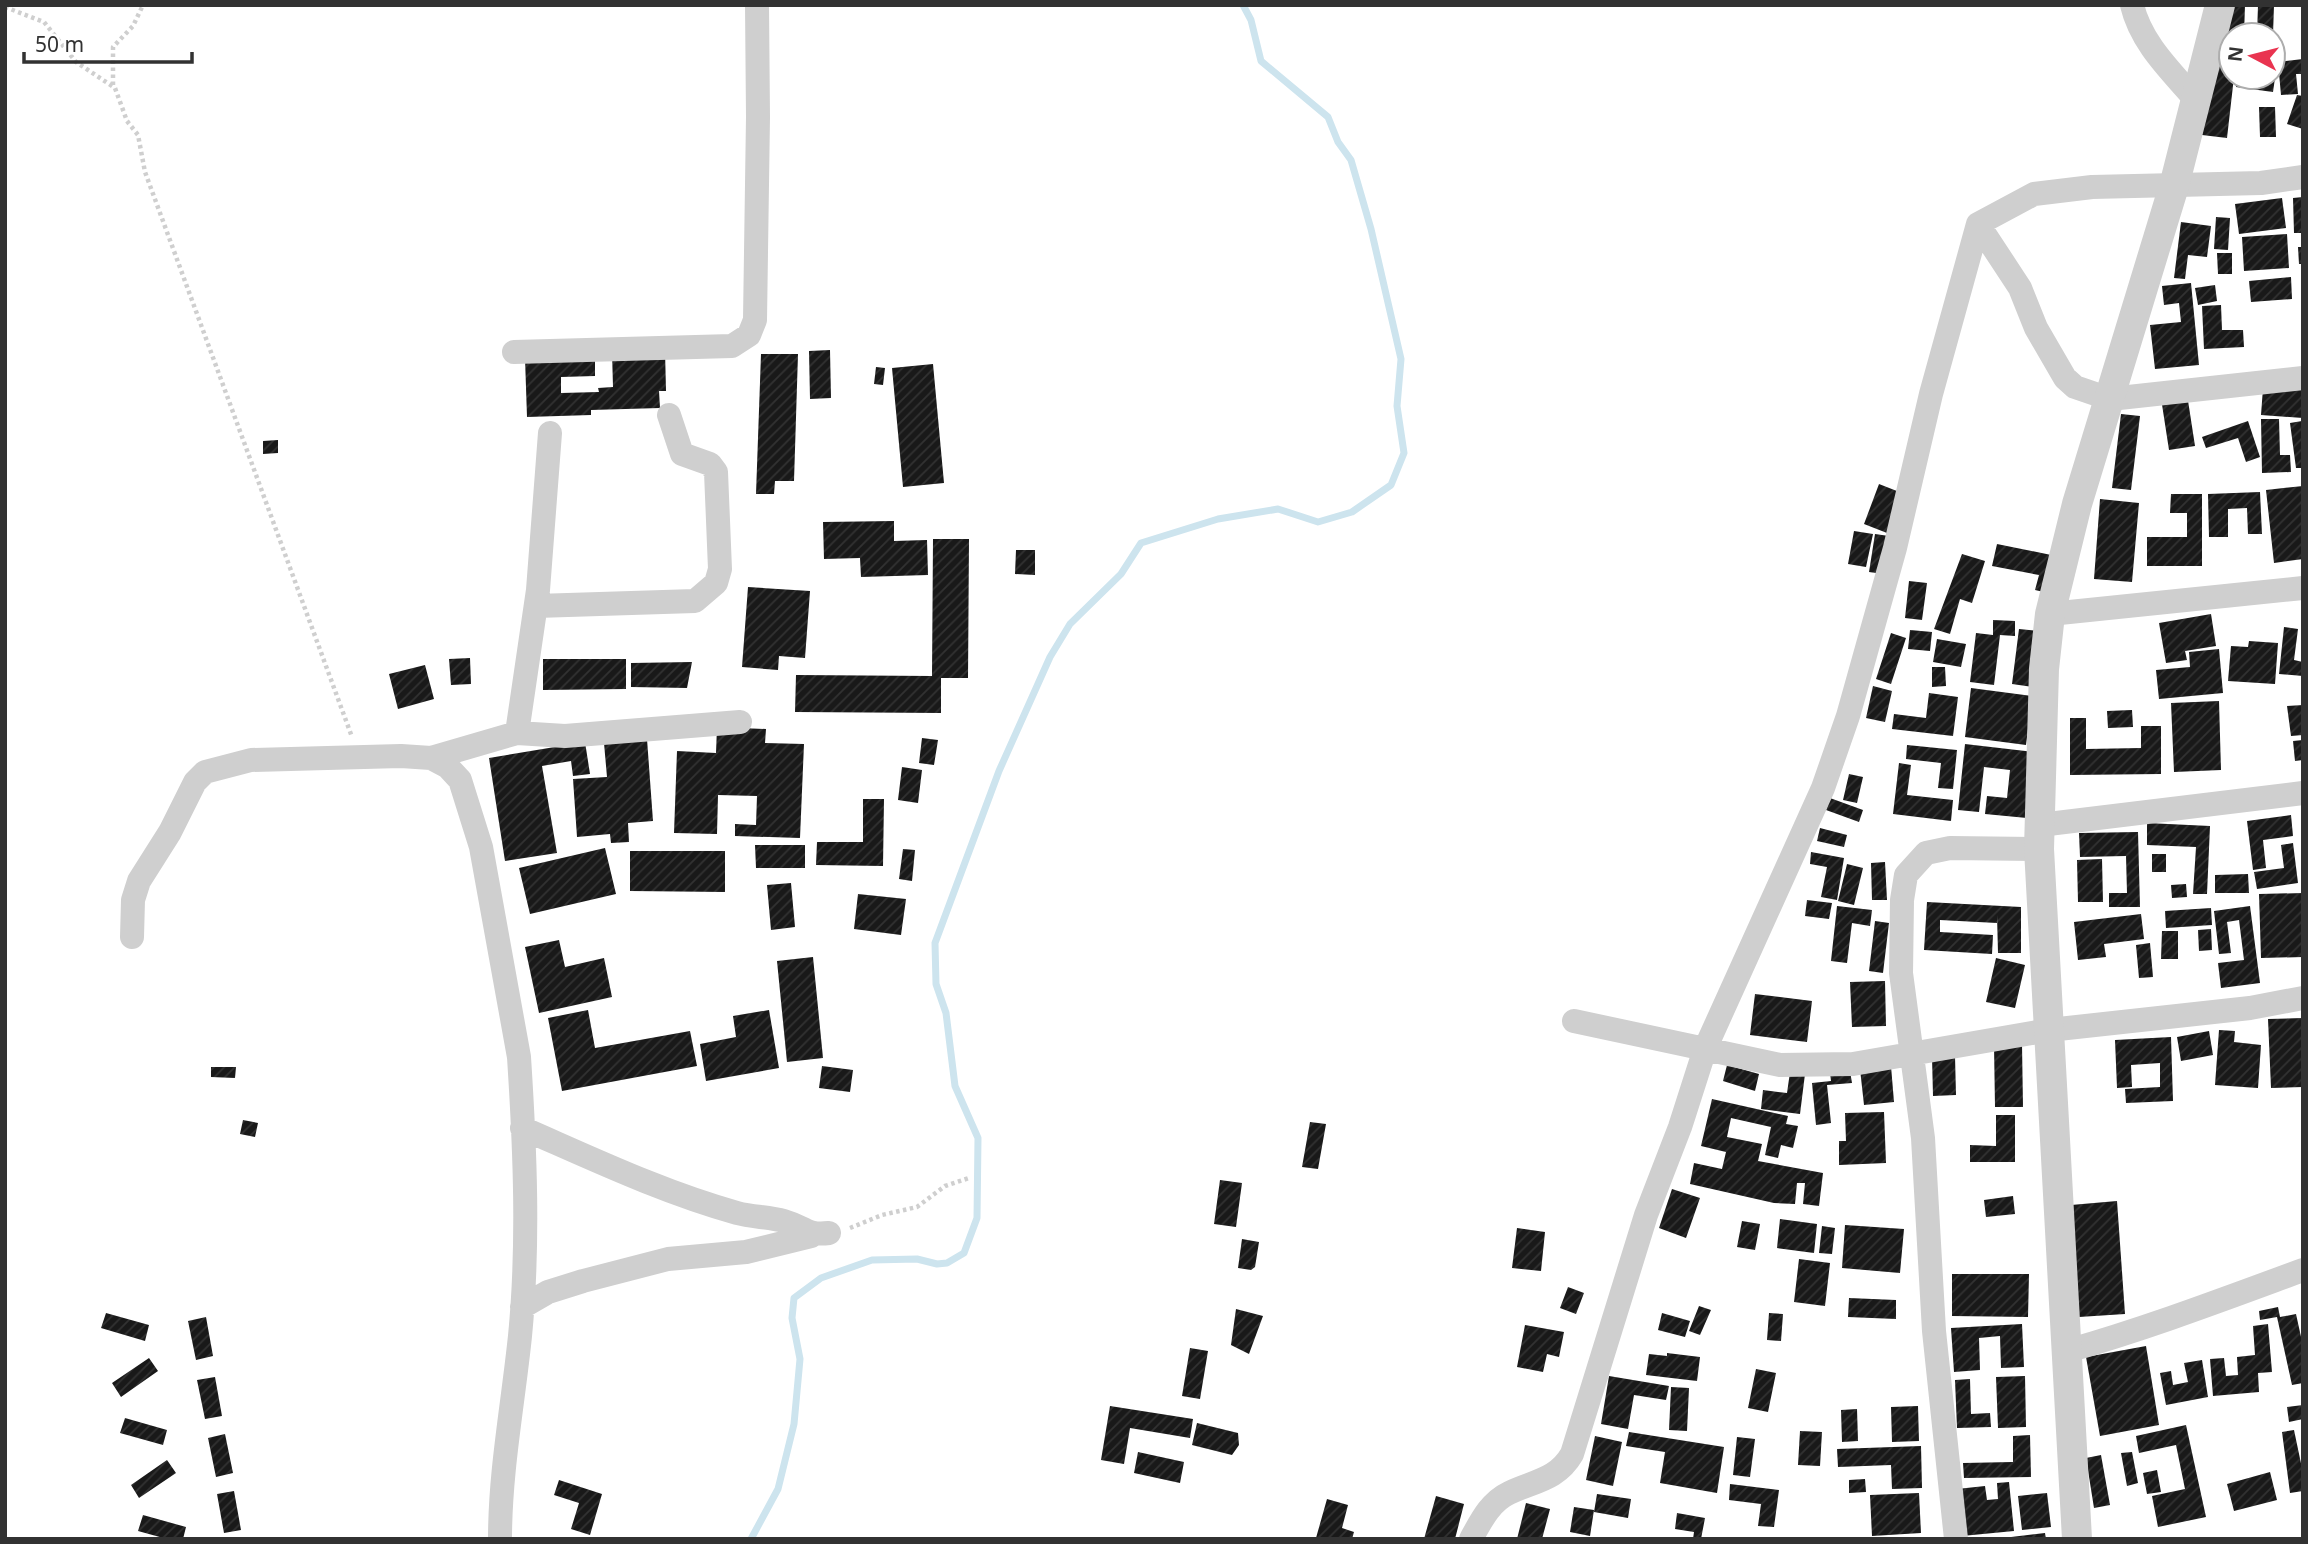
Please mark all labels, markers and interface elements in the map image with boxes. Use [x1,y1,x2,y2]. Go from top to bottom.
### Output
scale bar [24,21,192,65]
north arrow [2217,21,2287,91]
text: 50 m [35,30,84,58]
text: N [2221,45,2249,63]

